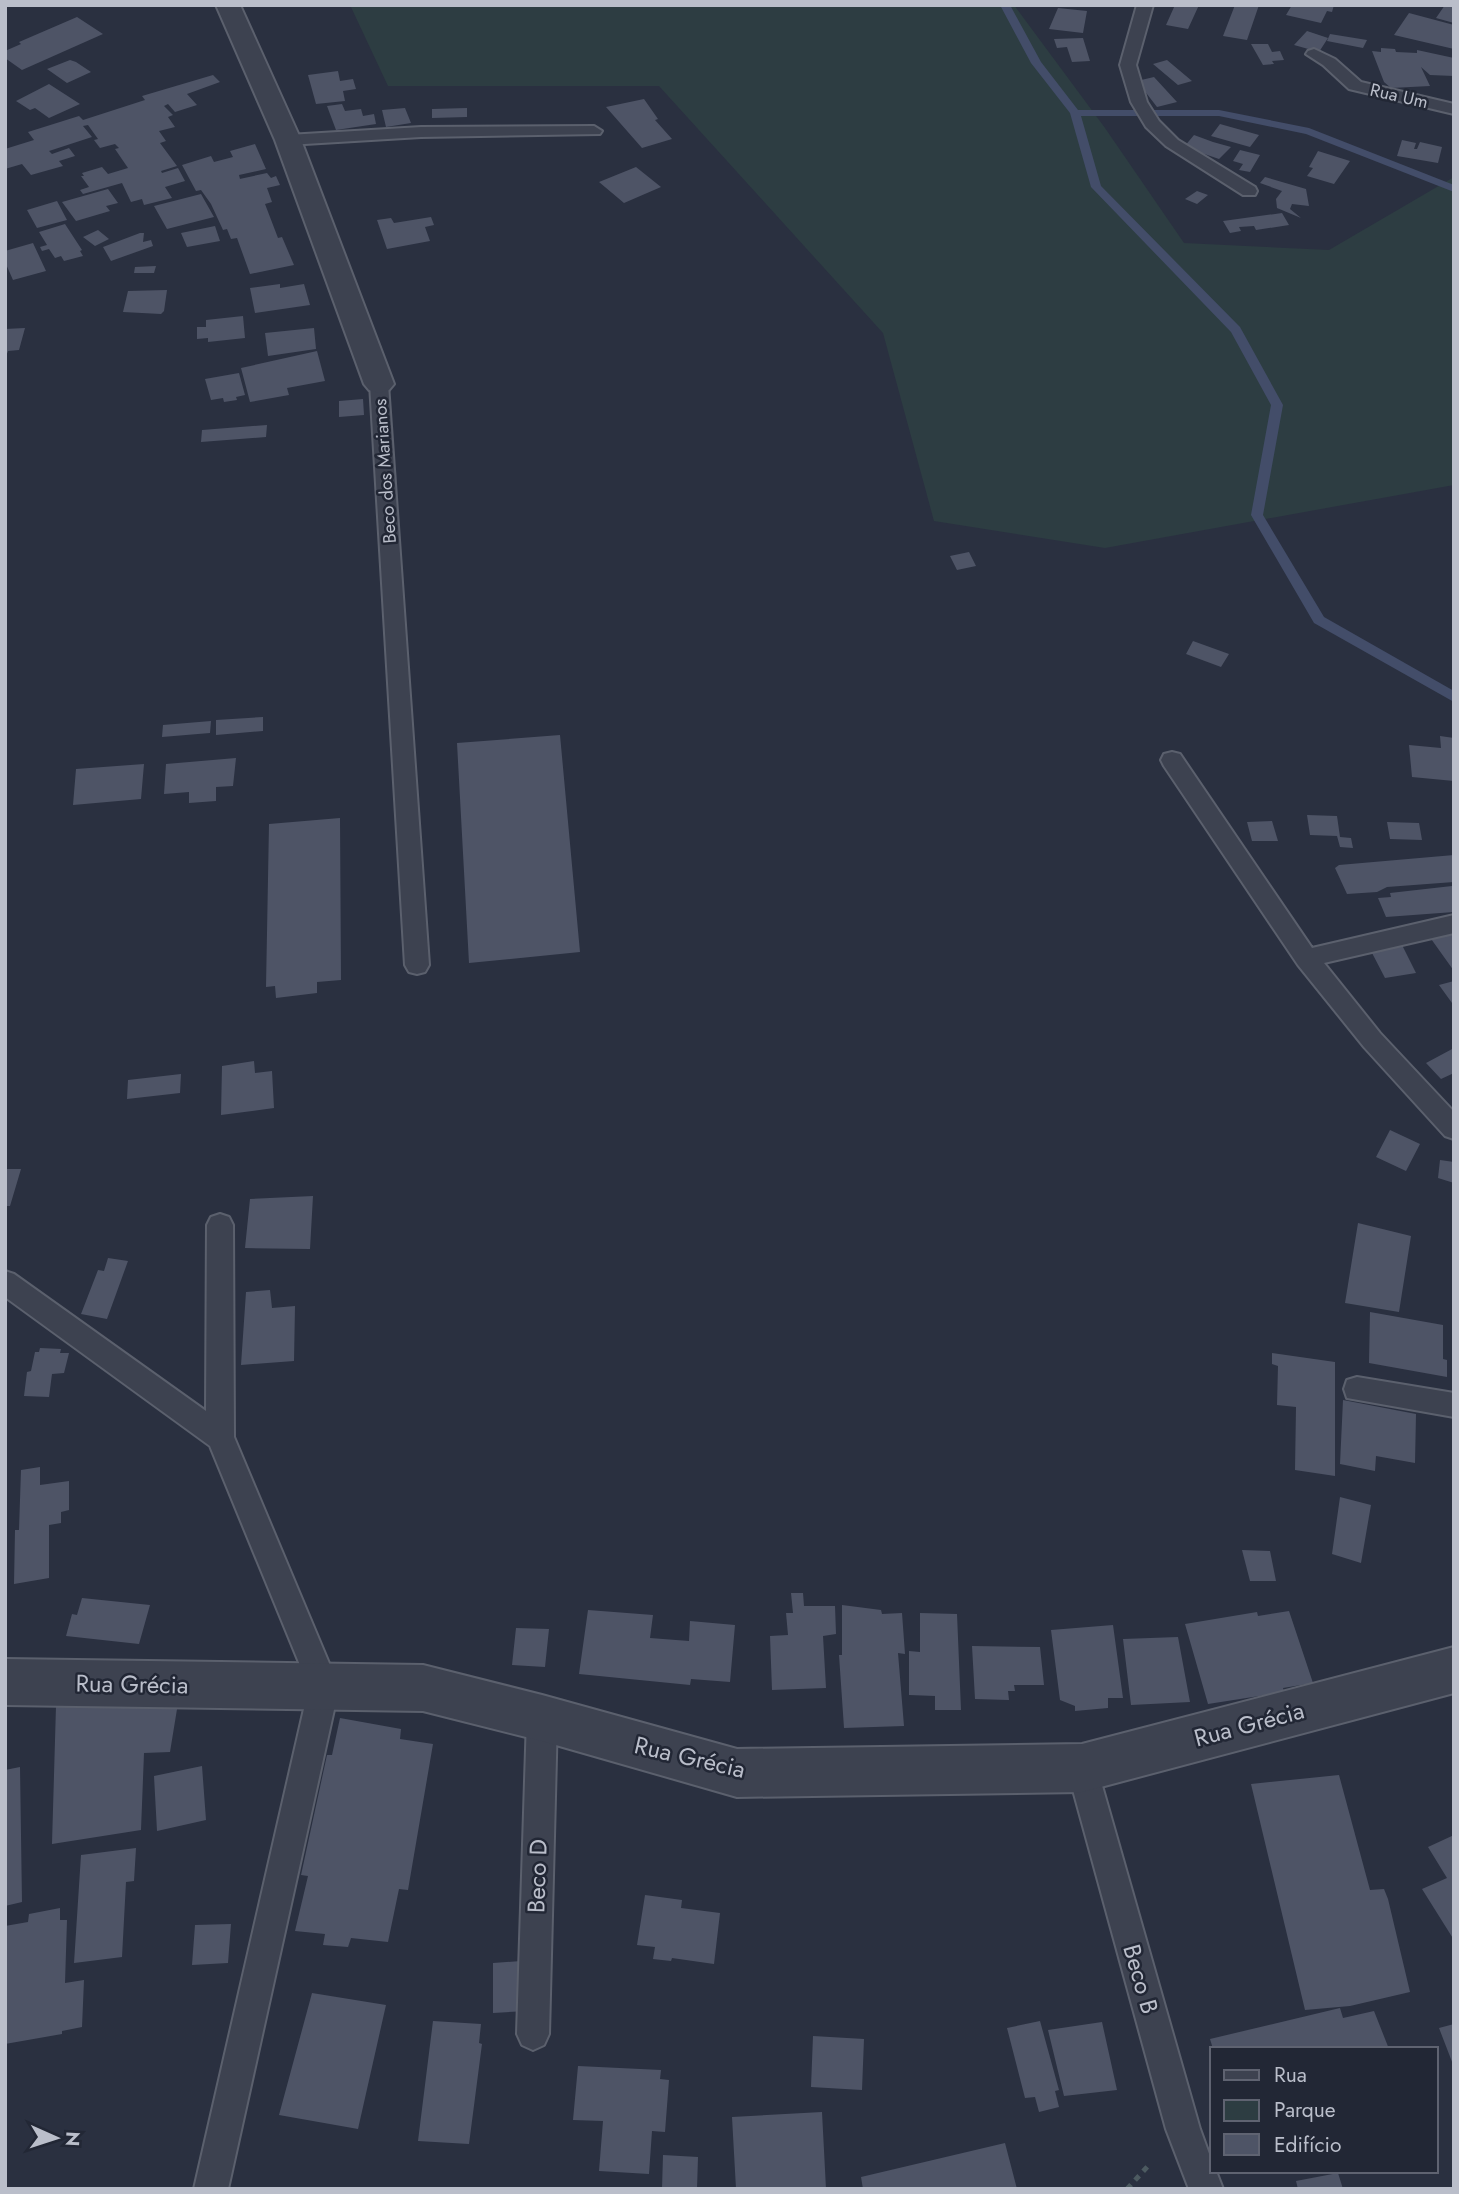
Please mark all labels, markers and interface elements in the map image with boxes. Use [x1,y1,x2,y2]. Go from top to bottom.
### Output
street label: Rua Um [1367,77,1431,115]
street label: Beco dos Marianos [367,398,403,544]
street label: Rua Grécia [75,1666,189,1702]
street label: Rua Grécia [1190,1692,1308,1756]
street label: Rua Grécia [631,1727,749,1787]
street label: Beco D [518,1838,556,1914]
street label: Beco B [1114,1940,1168,2018]
legend [1210,2047,1438,2173]
text: Rua [1274,2060,1307,2090]
text: Parque [1274,2095,1336,2125]
north arrow [21,2103,91,2173]
text: Edifício [1274,2130,1341,2160]
text: N [59,2131,86,2147]

